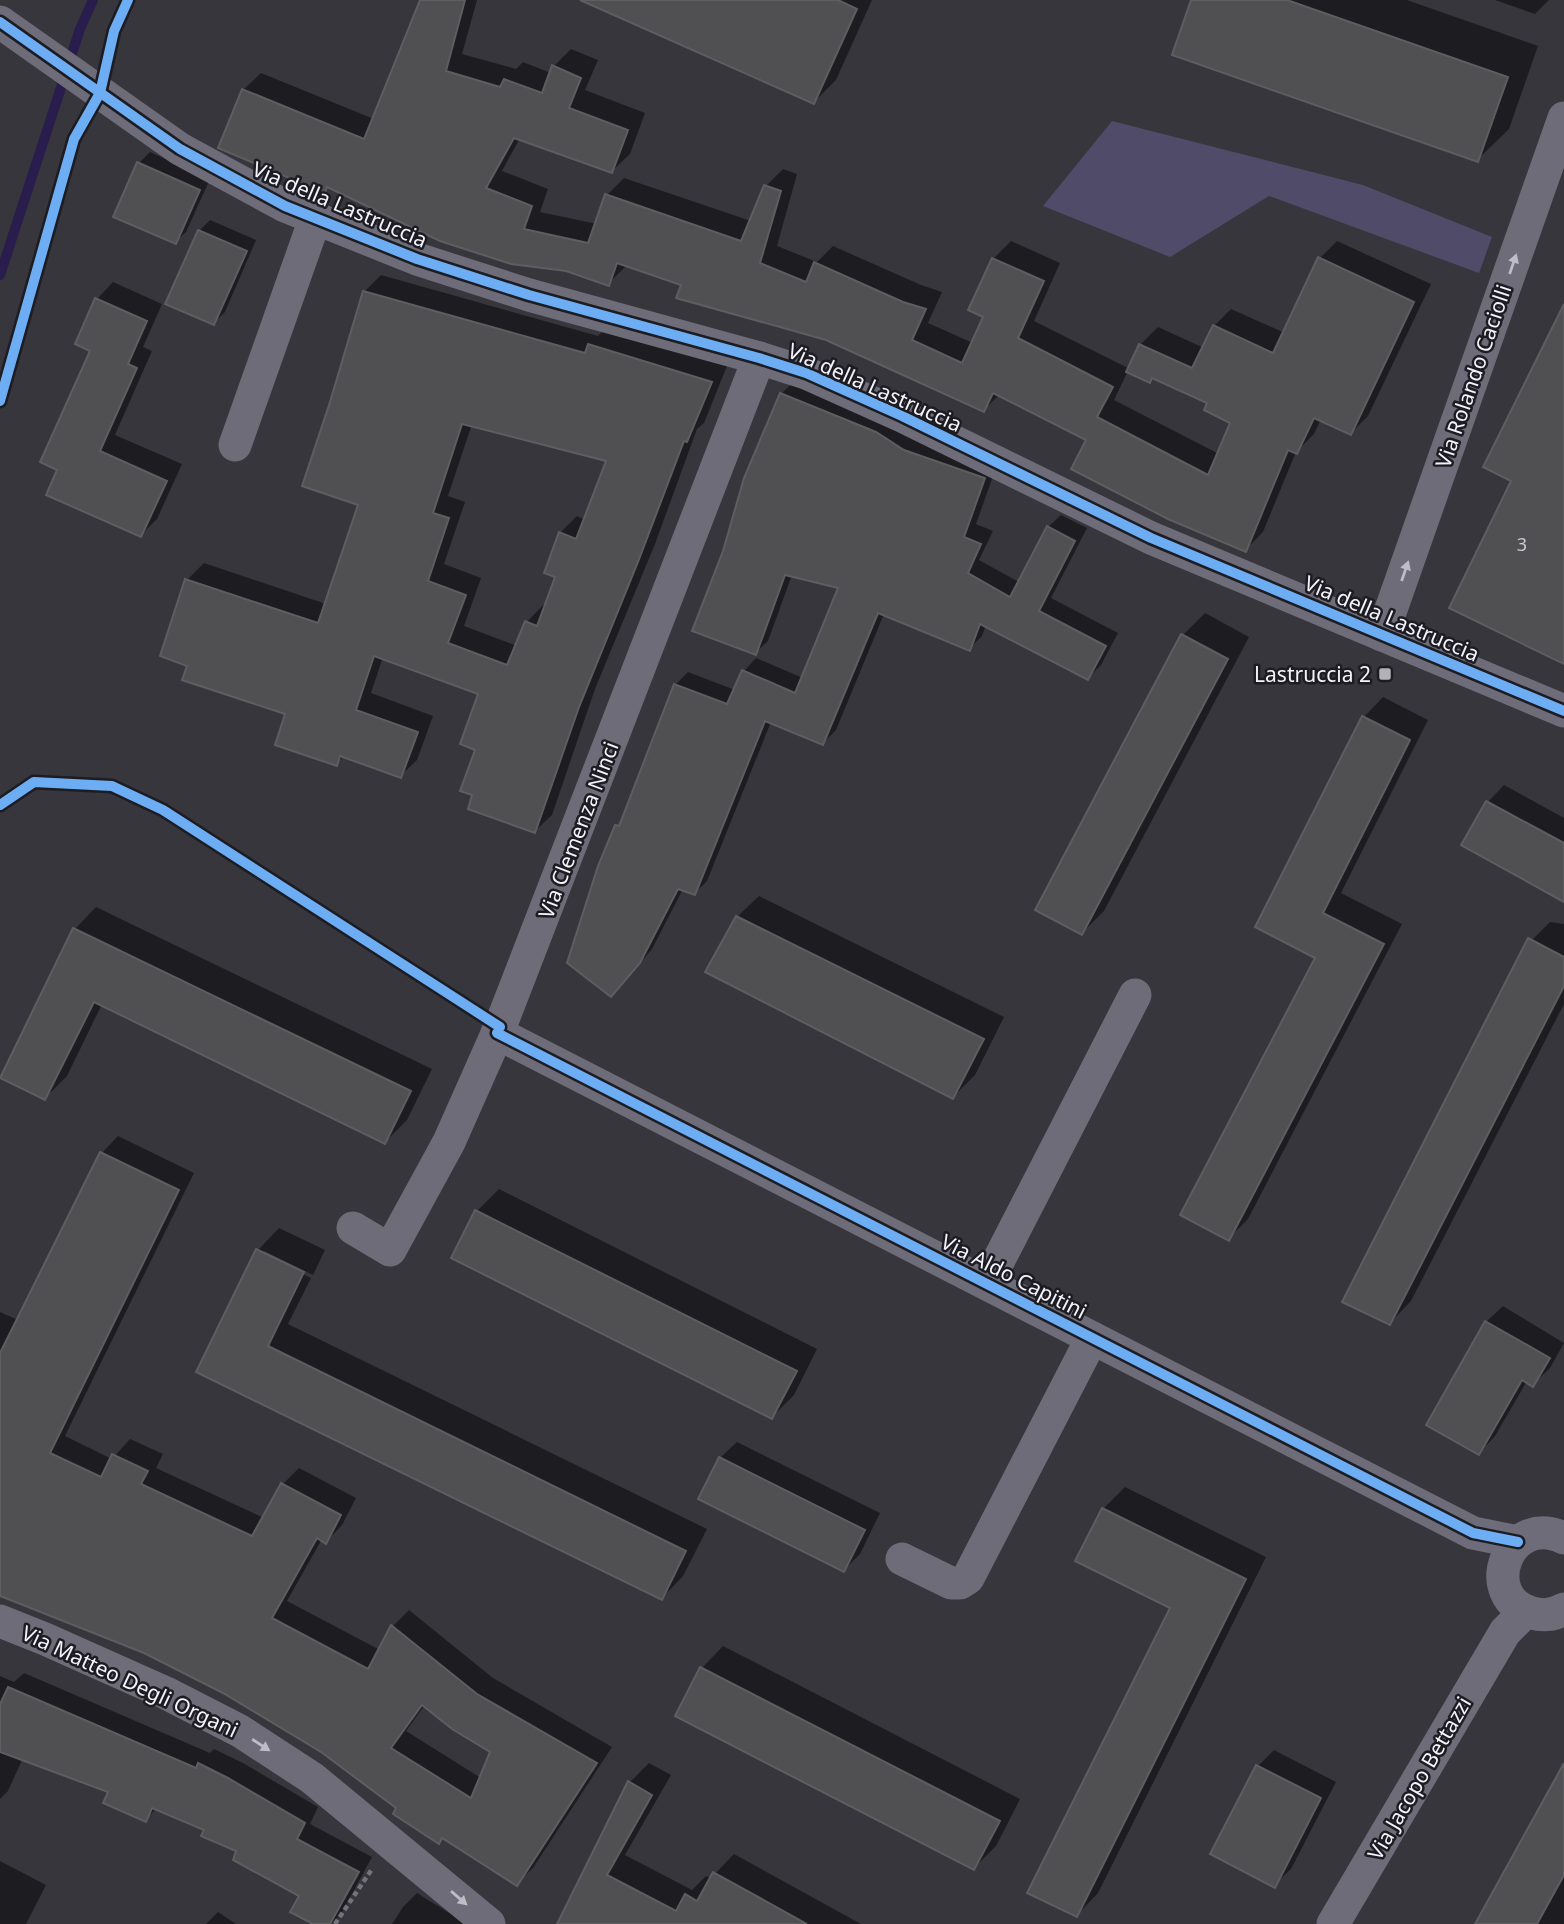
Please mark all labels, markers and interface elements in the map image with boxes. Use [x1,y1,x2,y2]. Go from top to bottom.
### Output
street label: Via della Lastruccia [248,154,432,254]
one-way arrow [1508,253,1519,274]
street label: Via Rolando Caciolli [1429,281,1517,471]
street label: Via della Lastruccia [784,336,966,438]
house number: 3 [1517,532,1527,556]
one-way arrow [1400,560,1411,581]
street label: Via della Lastruccia [1300,568,1484,668]
place label: Lastruccia 2 [1254,660,1371,688]
marker: Lastruccia 2 [1377,666,1393,682]
street label: Via Clemenza Ninci [531,738,625,922]
street label: Via Aldo Capitini [936,1227,1092,1325]
street label: Via Matteo Degli Organi [17,1619,243,1743]
street label: Via Jacopo Bettazzi [1361,1691,1477,1865]
one-way arrow [251,1738,270,1751]
one-way arrow [450,1890,467,1905]

